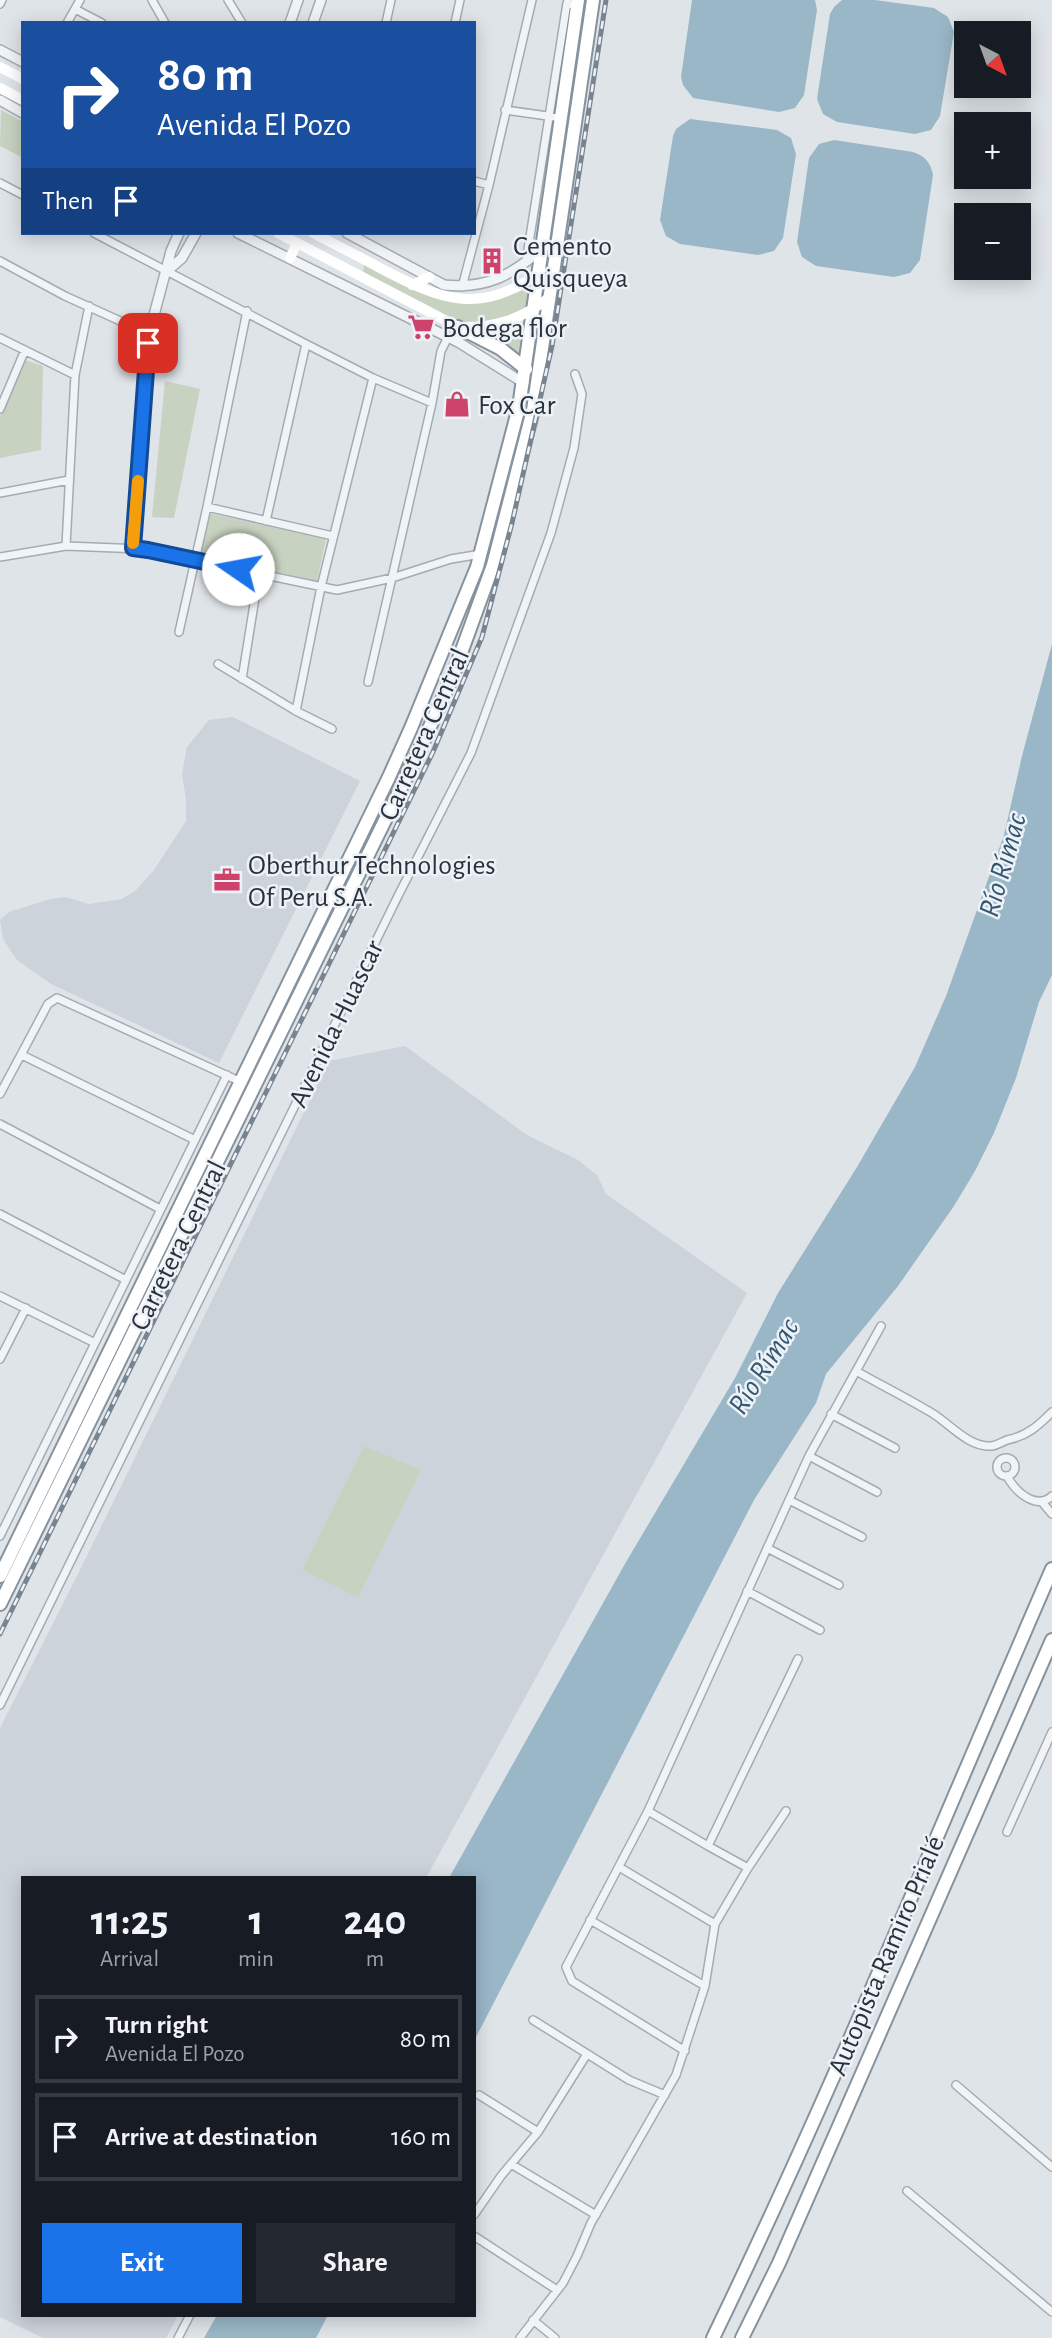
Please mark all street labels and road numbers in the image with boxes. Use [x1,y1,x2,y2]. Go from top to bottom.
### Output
street label: Carretera Central [374,645,475,825]
street label: Avenida Huascar [284,936,389,1112]
street label: Carretera Central [126,1157,232,1335]
street label: Autopista Ramiro Prialé [824,1832,950,2080]

